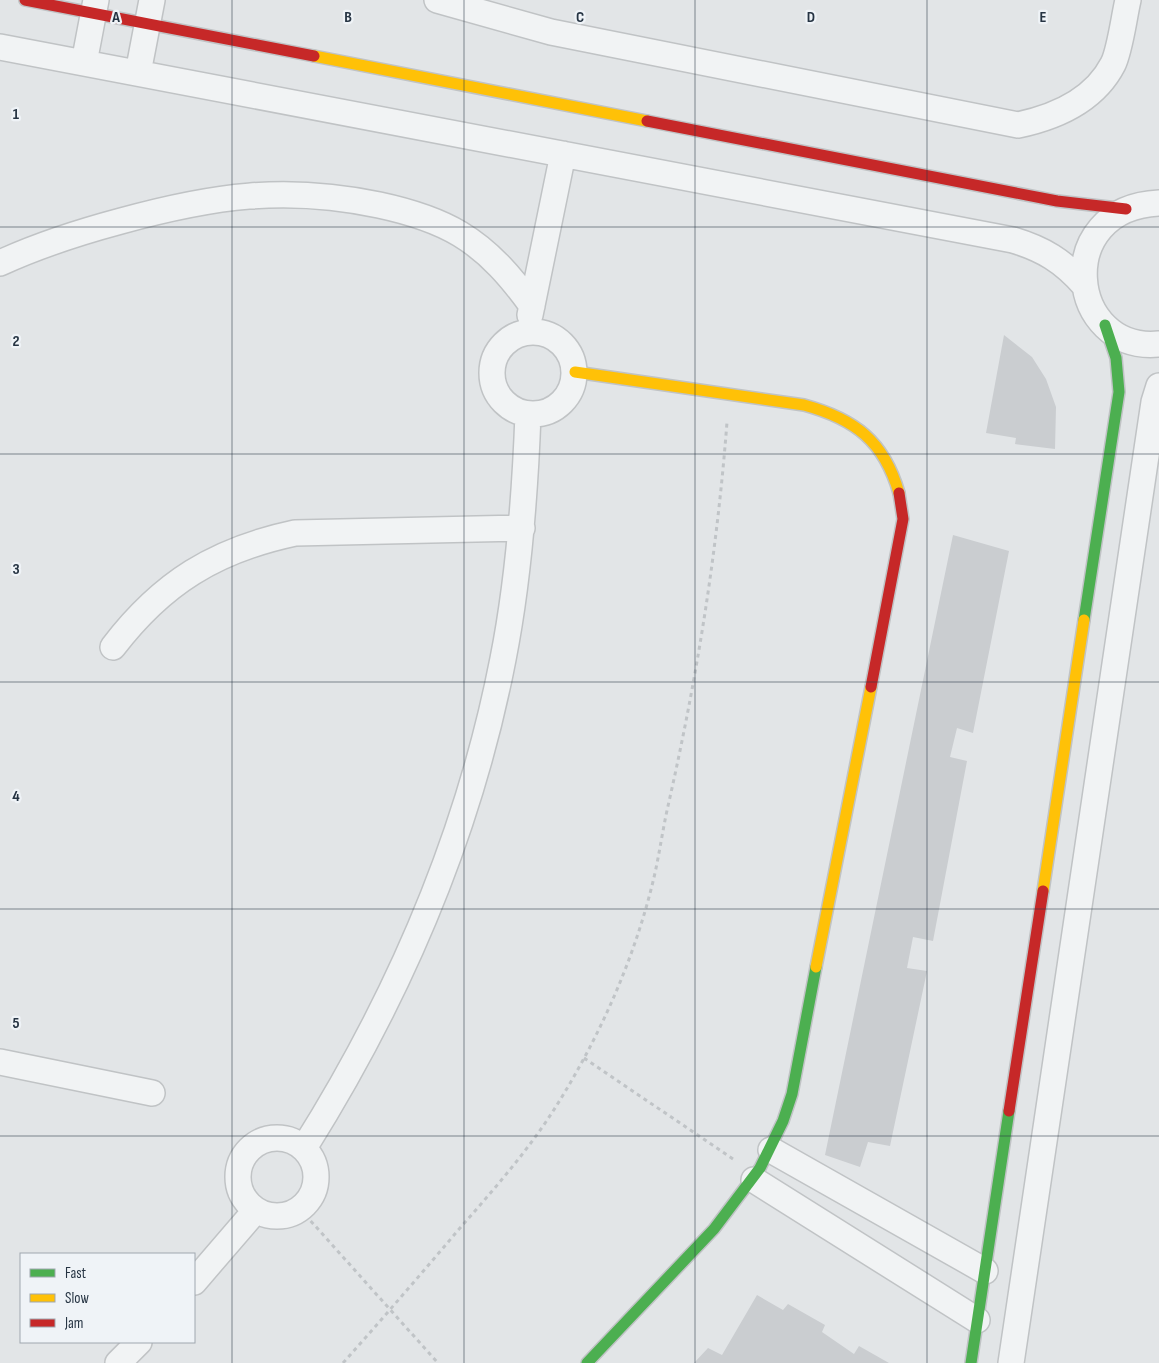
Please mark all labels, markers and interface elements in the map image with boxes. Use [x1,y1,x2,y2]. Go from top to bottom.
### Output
text: A [111,8,120,27]
text: B [344,8,352,27]
text: C [576,8,584,27]
text: D [807,8,815,27]
text: E [1040,8,1047,27]
text: 1 [13,105,20,124]
text: 2 [12,332,20,351]
text: 3 [12,560,20,579]
text: 4 [12,787,20,806]
text: 5 [12,1014,20,1033]
legend [20,1253,195,1343]
text: Fast [65,1264,87,1283]
text: Slow [65,1289,89,1308]
text: Jam [64,1314,83,1333]

